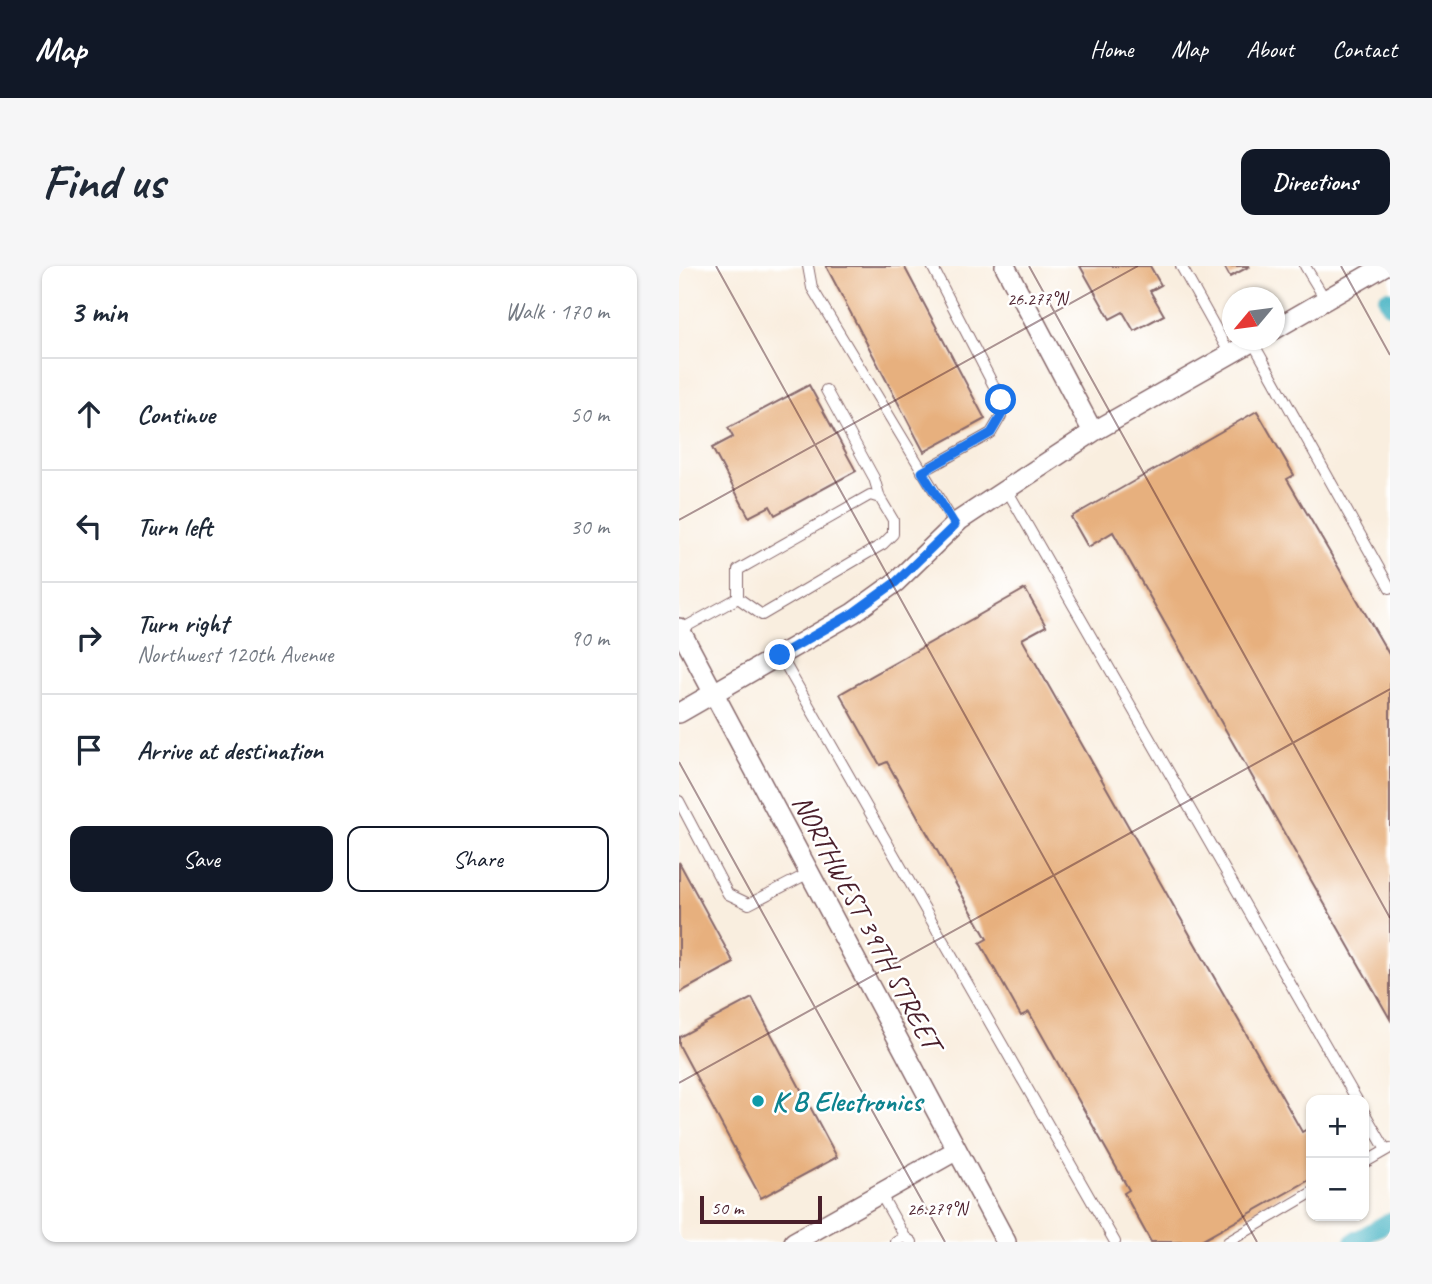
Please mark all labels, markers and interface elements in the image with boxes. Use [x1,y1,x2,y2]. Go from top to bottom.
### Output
text: Map [35,28,86,70]
text: Home [1090,34,1133,64]
text: Map [1171,34,1208,64]
text: About [1246,34,1294,64]
text: Contact [1332,34,1397,64]
button: Directions [1241,149,1390,215]
text: Find us [42,151,164,213]
north arrow [1222,287,1285,350]
text: 26.277°N [1007,288,1070,310]
text: 3 min [70,293,127,331]
text: Walk · 170 m [505,297,609,326]
route start [985,384,1016,415]
icon: ahead [70,395,108,433]
text: Continue [137,398,215,431]
text: 50 m [570,400,609,429]
icon: left [70,507,108,545]
text: Turn left [137,510,212,543]
text: 30 m [570,512,609,541]
text: Turn right [137,607,228,640]
icon: right [70,619,108,657]
text: 90 m [570,624,609,653]
route end [764,639,795,670]
text: Northwest 120th Avenue [137,640,333,669]
icon: arrive [70,731,108,769]
text: Arrive at destination [137,734,323,767]
street label: NORTHWEST 39TH STREET [785,789,952,1062]
button: Save [70,826,333,892]
button: Share [347,826,609,892]
place label: K B Electronics [772,1084,925,1119]
marker: K B Electronics [750,1093,766,1109]
map controls [1306,1095,1369,1221]
button: + [1306,1095,1369,1158]
button: − [1306,1158,1369,1221]
scale bar [700,1193,823,1225]
text: 50 m [711,1196,743,1220]
text: 26.279°N [907,1198,970,1220]

